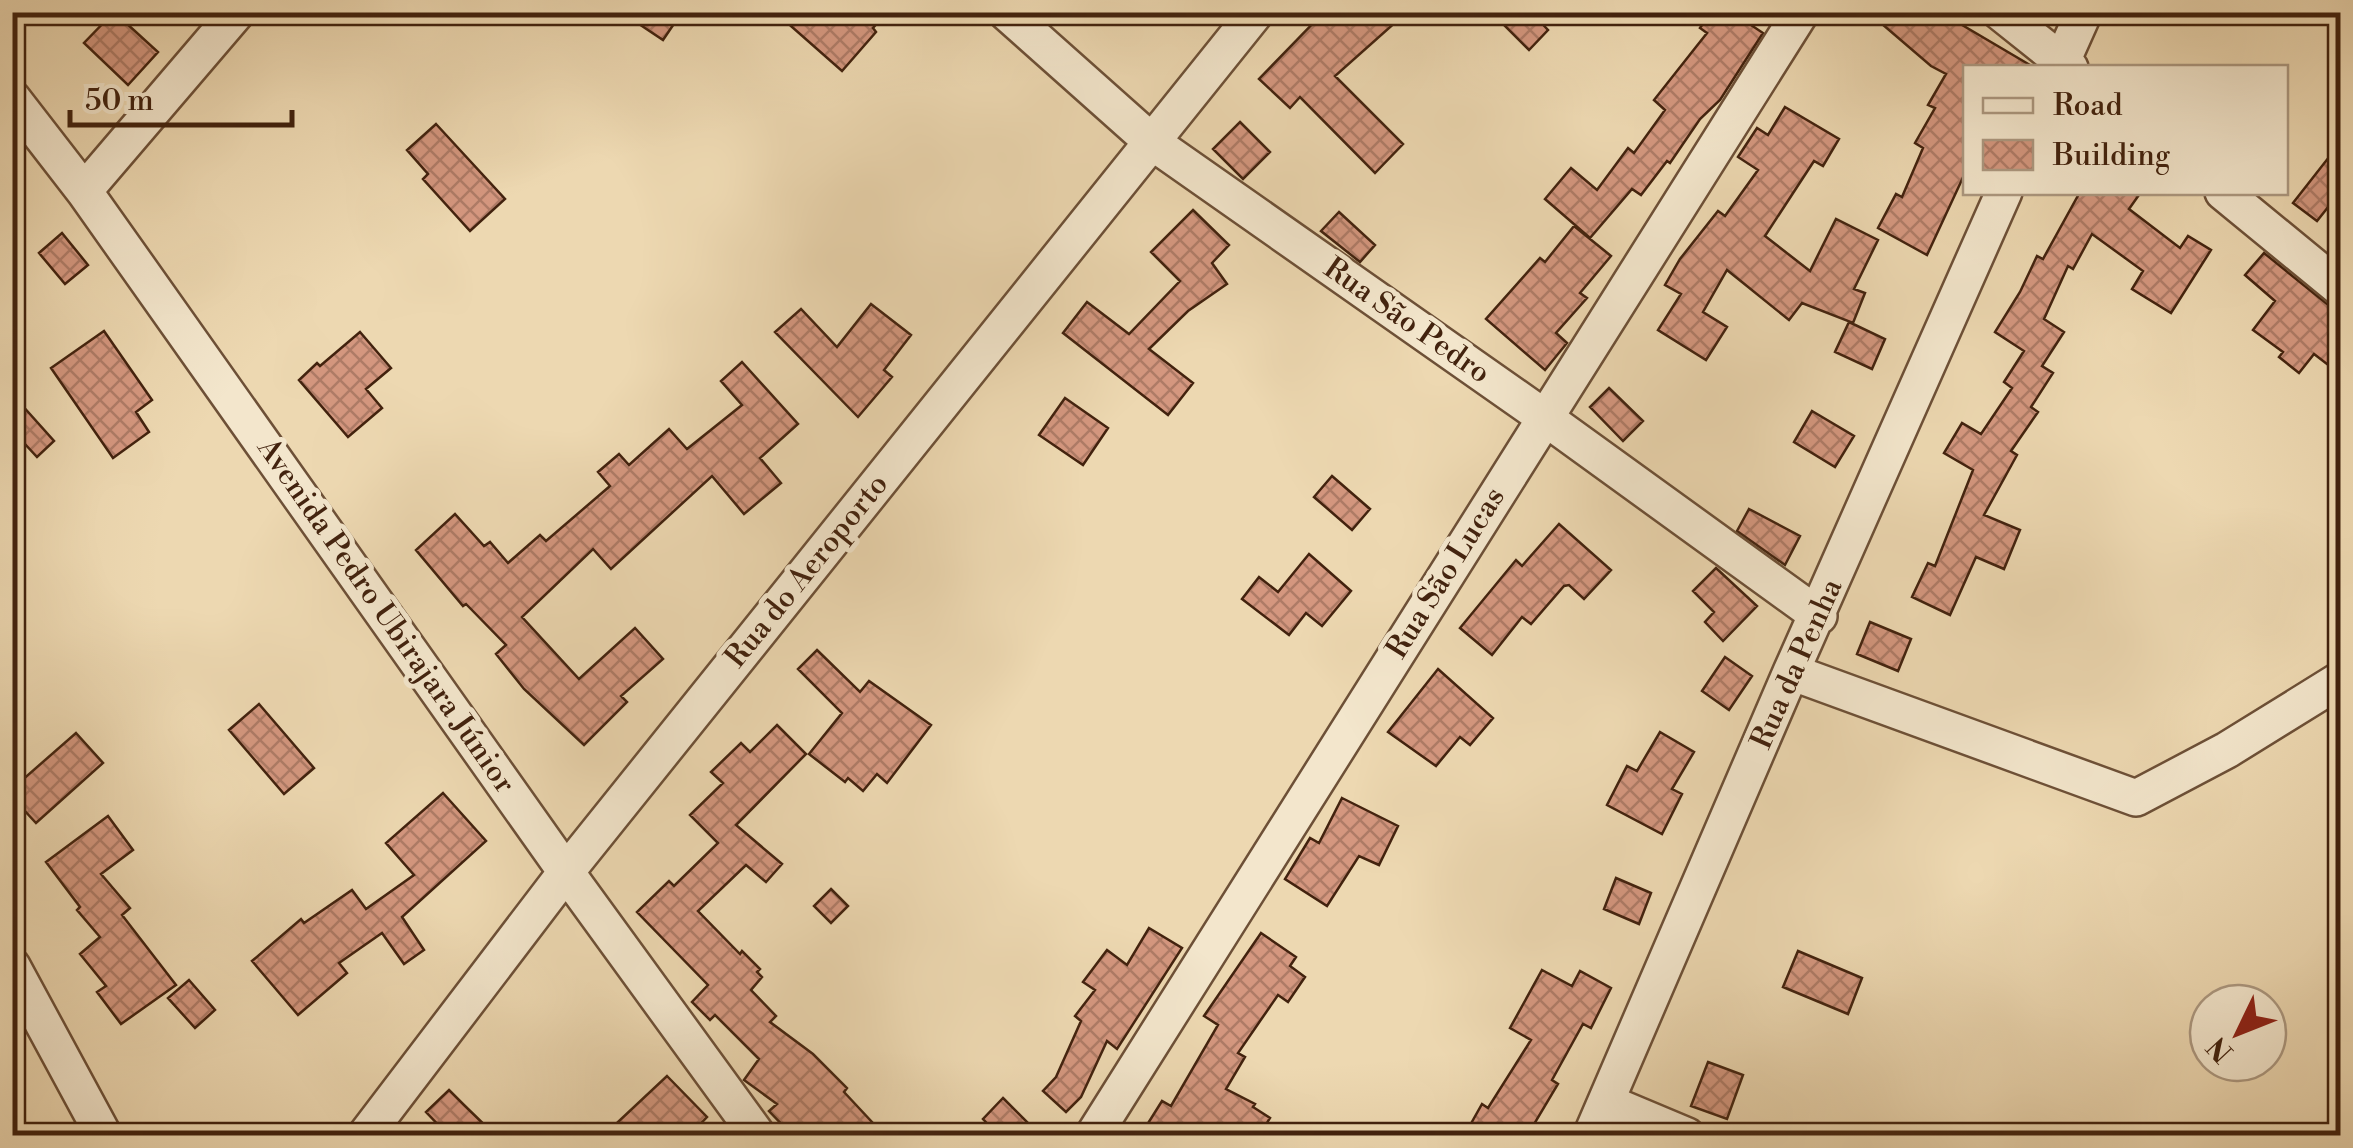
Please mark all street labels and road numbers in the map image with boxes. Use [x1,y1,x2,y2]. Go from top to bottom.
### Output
street label: Rua São Pedro [1316,250,1498,392]
street label: Avenida Pedro Ubirajara Júnior [248,430,523,801]
street label: Rua do Aeroporto [717,466,897,676]
street label: Rua São Lucas [1378,480,1514,666]
street label: Rua da Penha [1743,572,1852,755]

